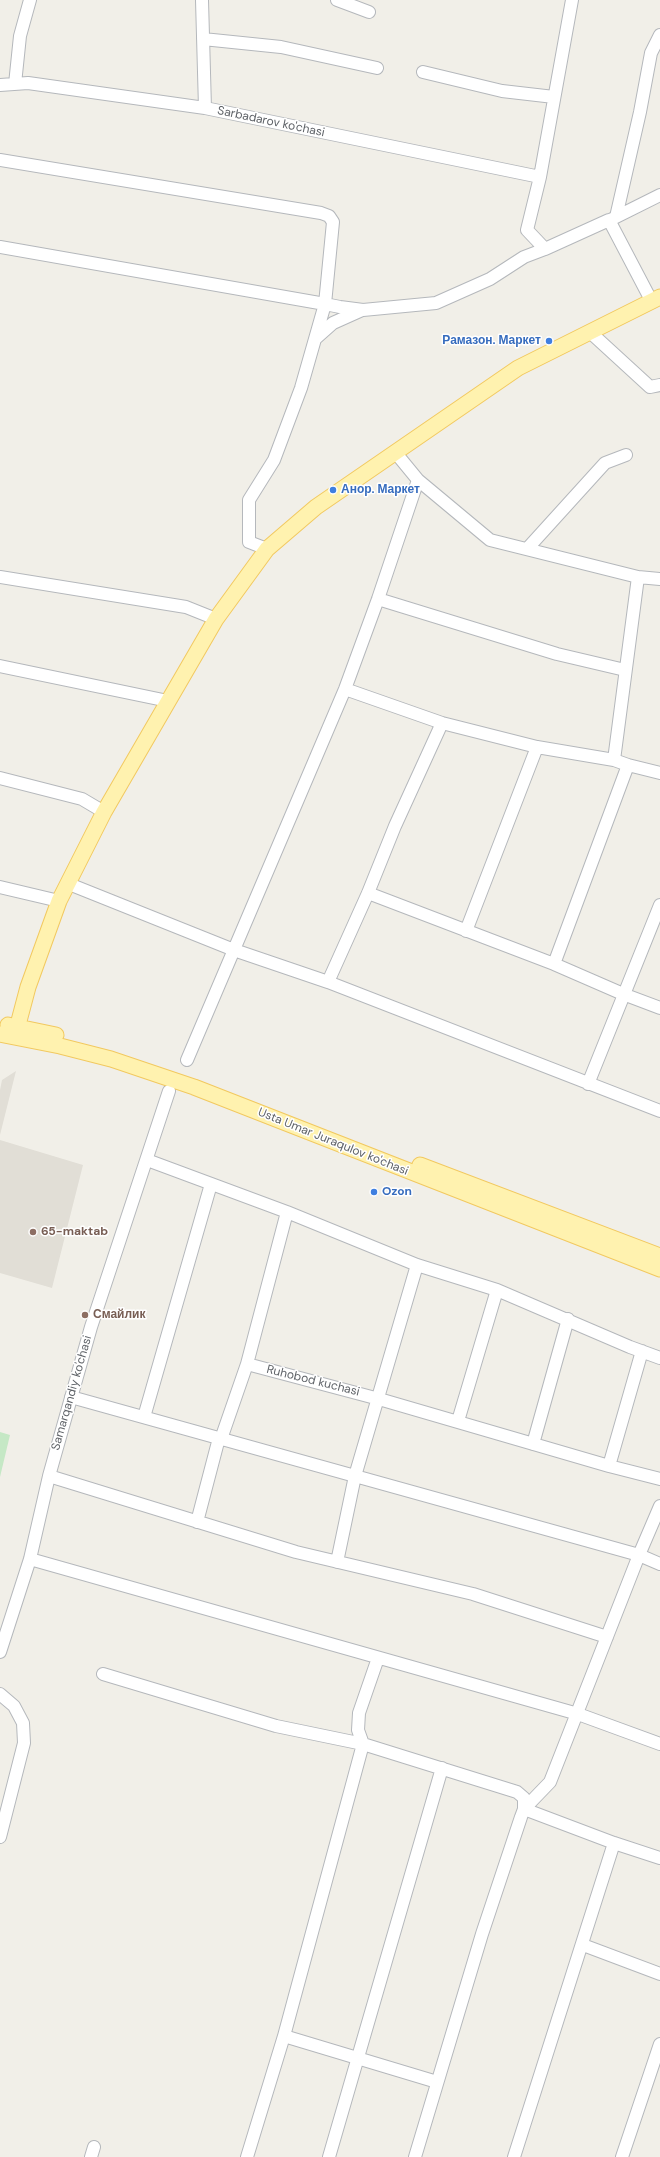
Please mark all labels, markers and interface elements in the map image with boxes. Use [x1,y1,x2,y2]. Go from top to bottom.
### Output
street label: Sarbadarov ko'chasi [216,104,326,140]
place label: Рамазон. Маркет [442,334,541,348]
marker: Рамазон. Маркет [544,336,554,346]
place label: Анор. Маркет [341,483,420,497]
marker: Анор. Маркет [328,485,338,495]
street label: Usta Umar Juraqulov ko'chasi [256,1105,410,1179]
place label: Ozon [382,1185,412,1199]
marker: Ozon [369,1187,379,1197]
place label: 65-maktab [41,1225,108,1239]
marker: 65-maktab [28,1227,38,1237]
place label: Смайлик [93,1308,145,1322]
marker: Смайлик [80,1310,90,1320]
street label: Samarqandiy ko'chasi [49,1334,95,1452]
street label: Ruhobod kuchasi [265,1362,361,1400]

